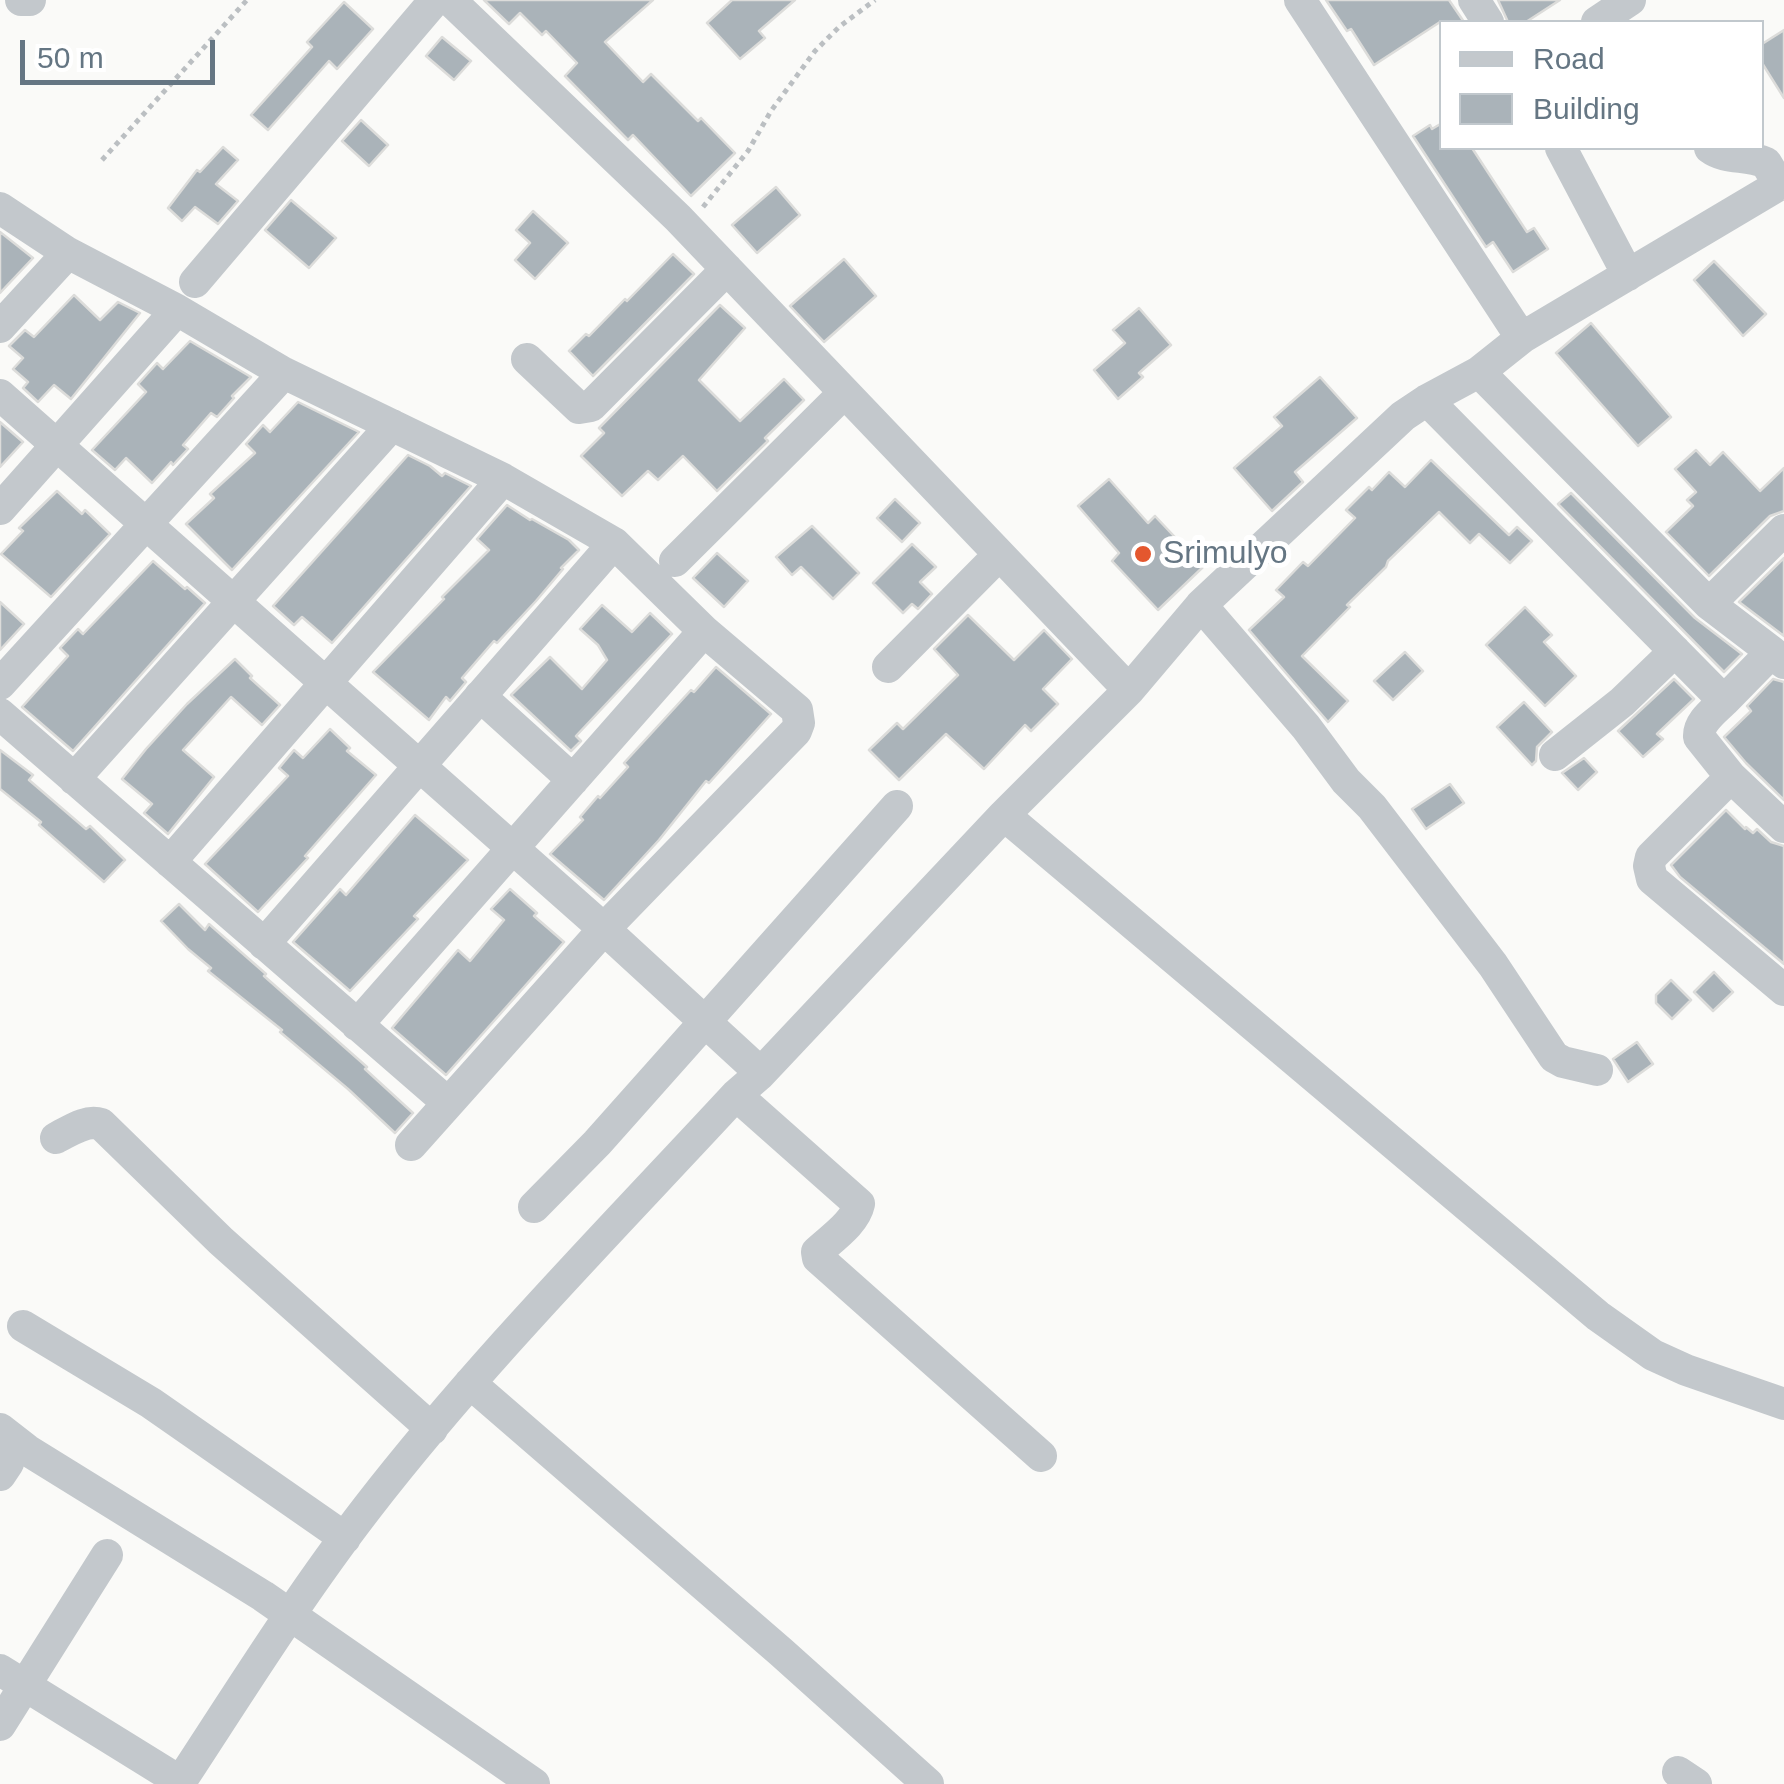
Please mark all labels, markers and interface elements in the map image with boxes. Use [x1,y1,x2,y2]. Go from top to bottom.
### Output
scale bar [25,20,220,82]
legend [1439,20,1764,150]
text: 50 m [37,41,104,74]
text: Road [1533,42,1605,75]
text: Building [1533,92,1640,125]
place label: Srimulyo [1163,535,1287,573]
marker: Srimulyo [1132,543,1154,565]

